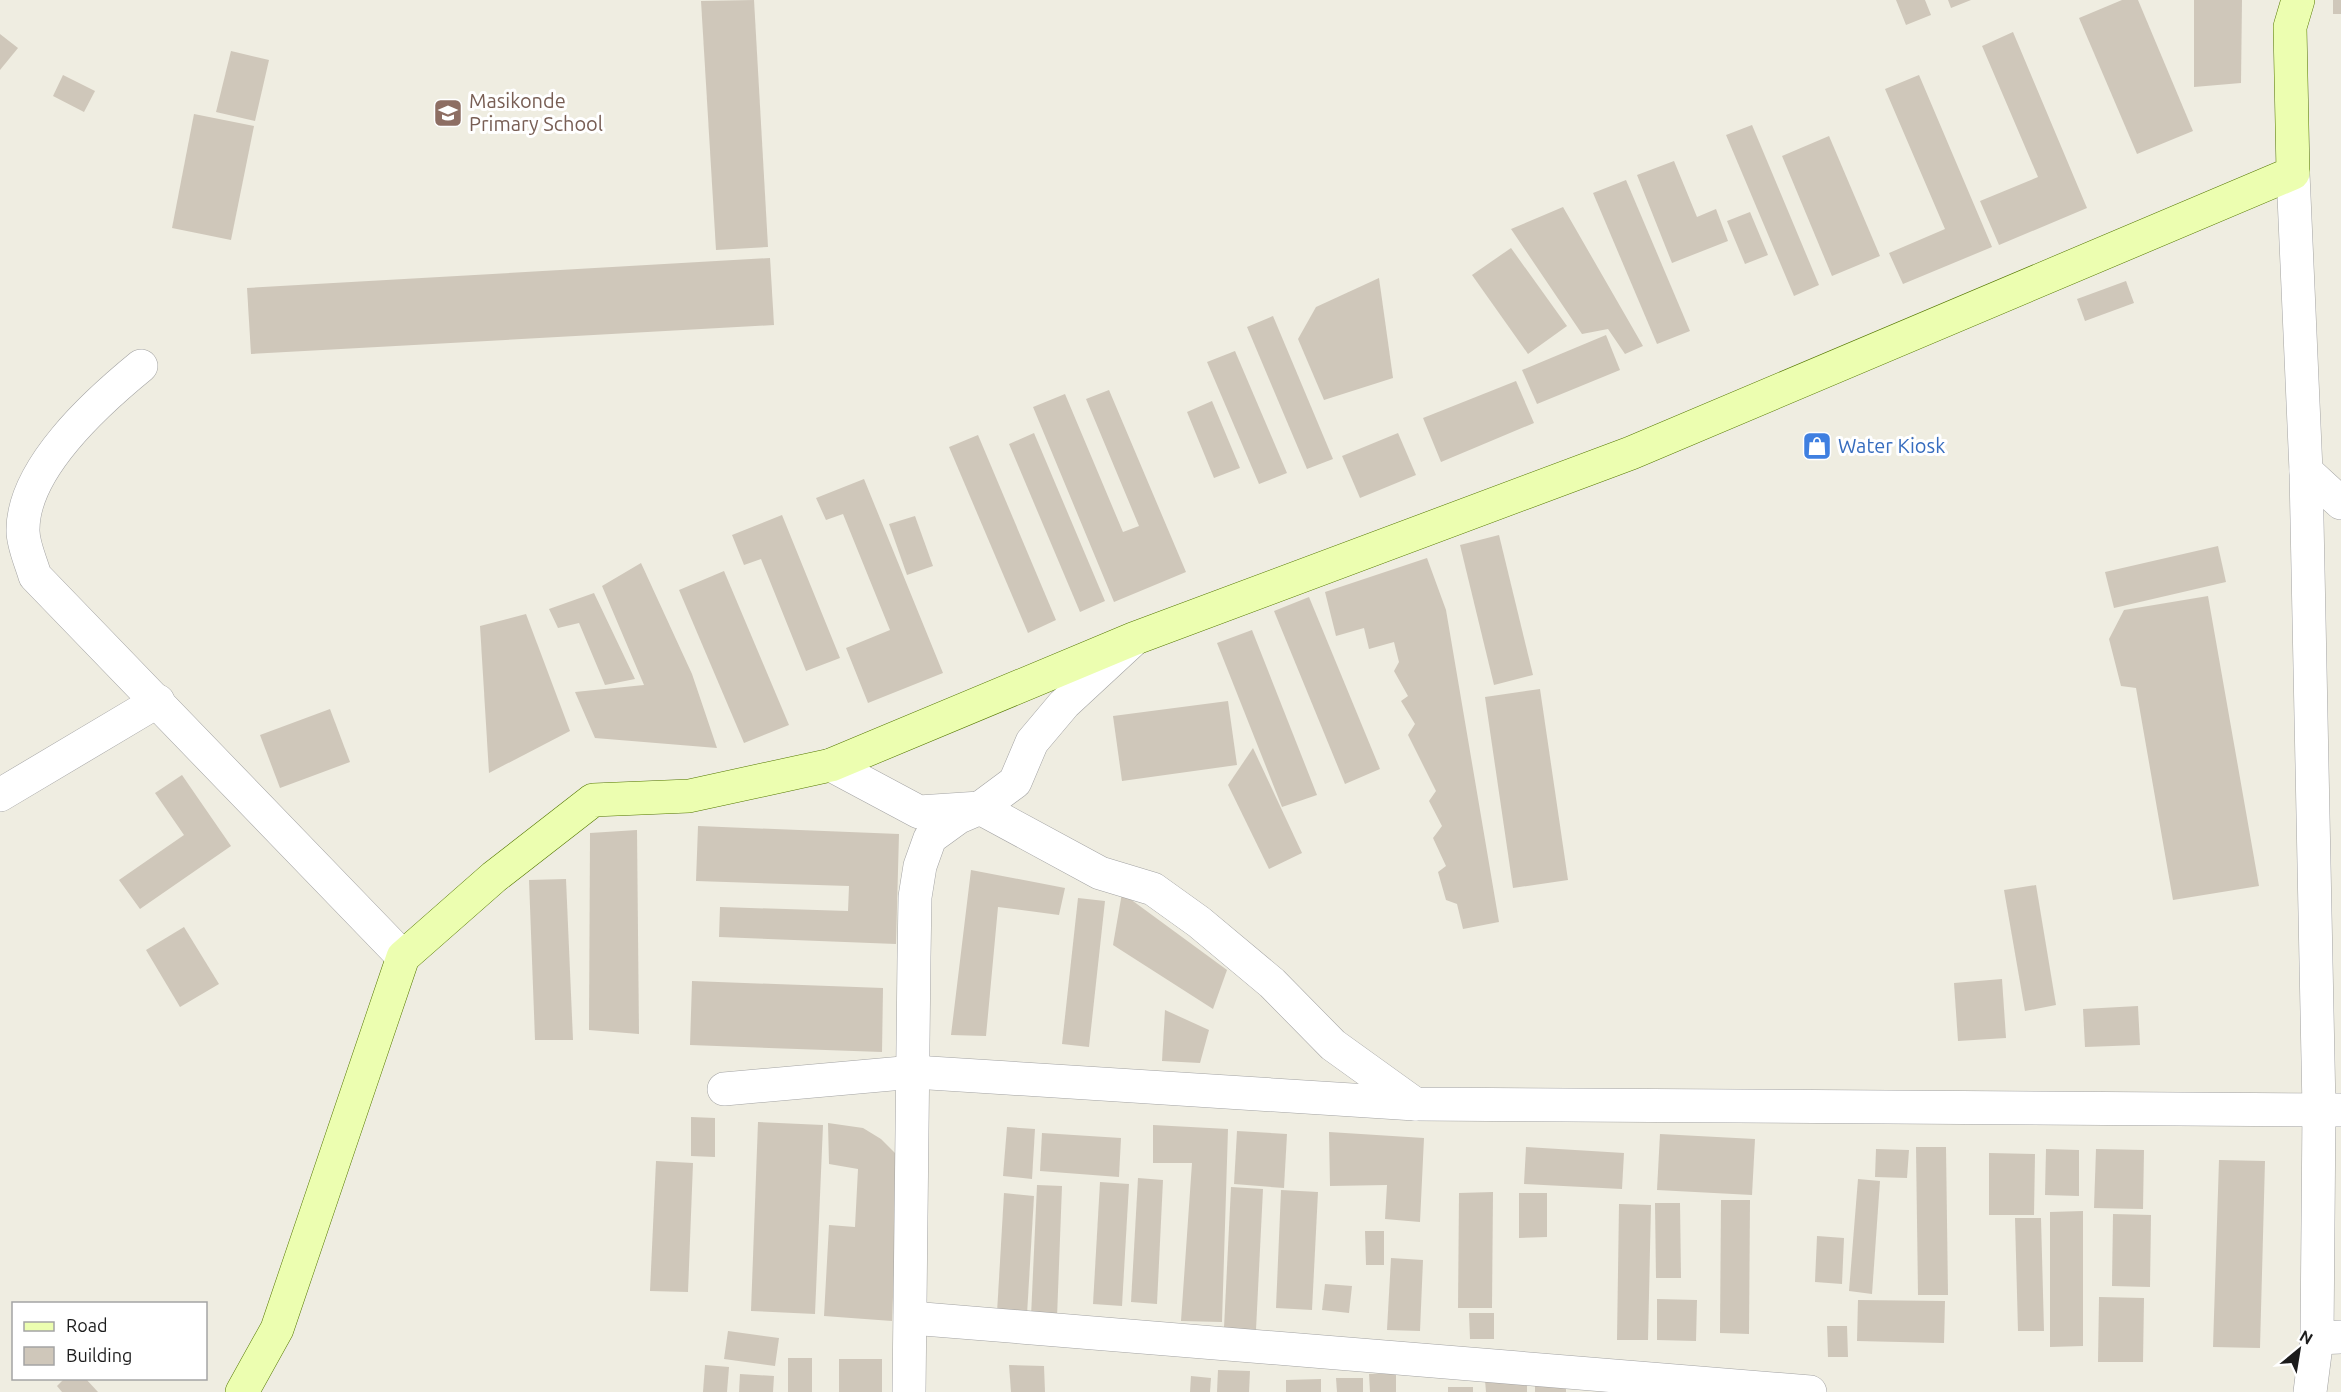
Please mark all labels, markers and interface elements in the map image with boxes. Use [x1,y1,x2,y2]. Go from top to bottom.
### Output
place label: Masikonde Primary School [469,89,603,135]
school or university icon: Masikonde Primary School [432,97,464,129]
shop icon: Water Kiosk [1801,430,1833,462]
place label: Water Kiosk [1838,434,1945,457]
legend [12,1302,207,1380]
text: Road [66,1315,108,1335]
north arrow [2269,1320,2329,1380]
text: N [2297,1326,2316,1348]
text: Building [66,1345,132,1365]

